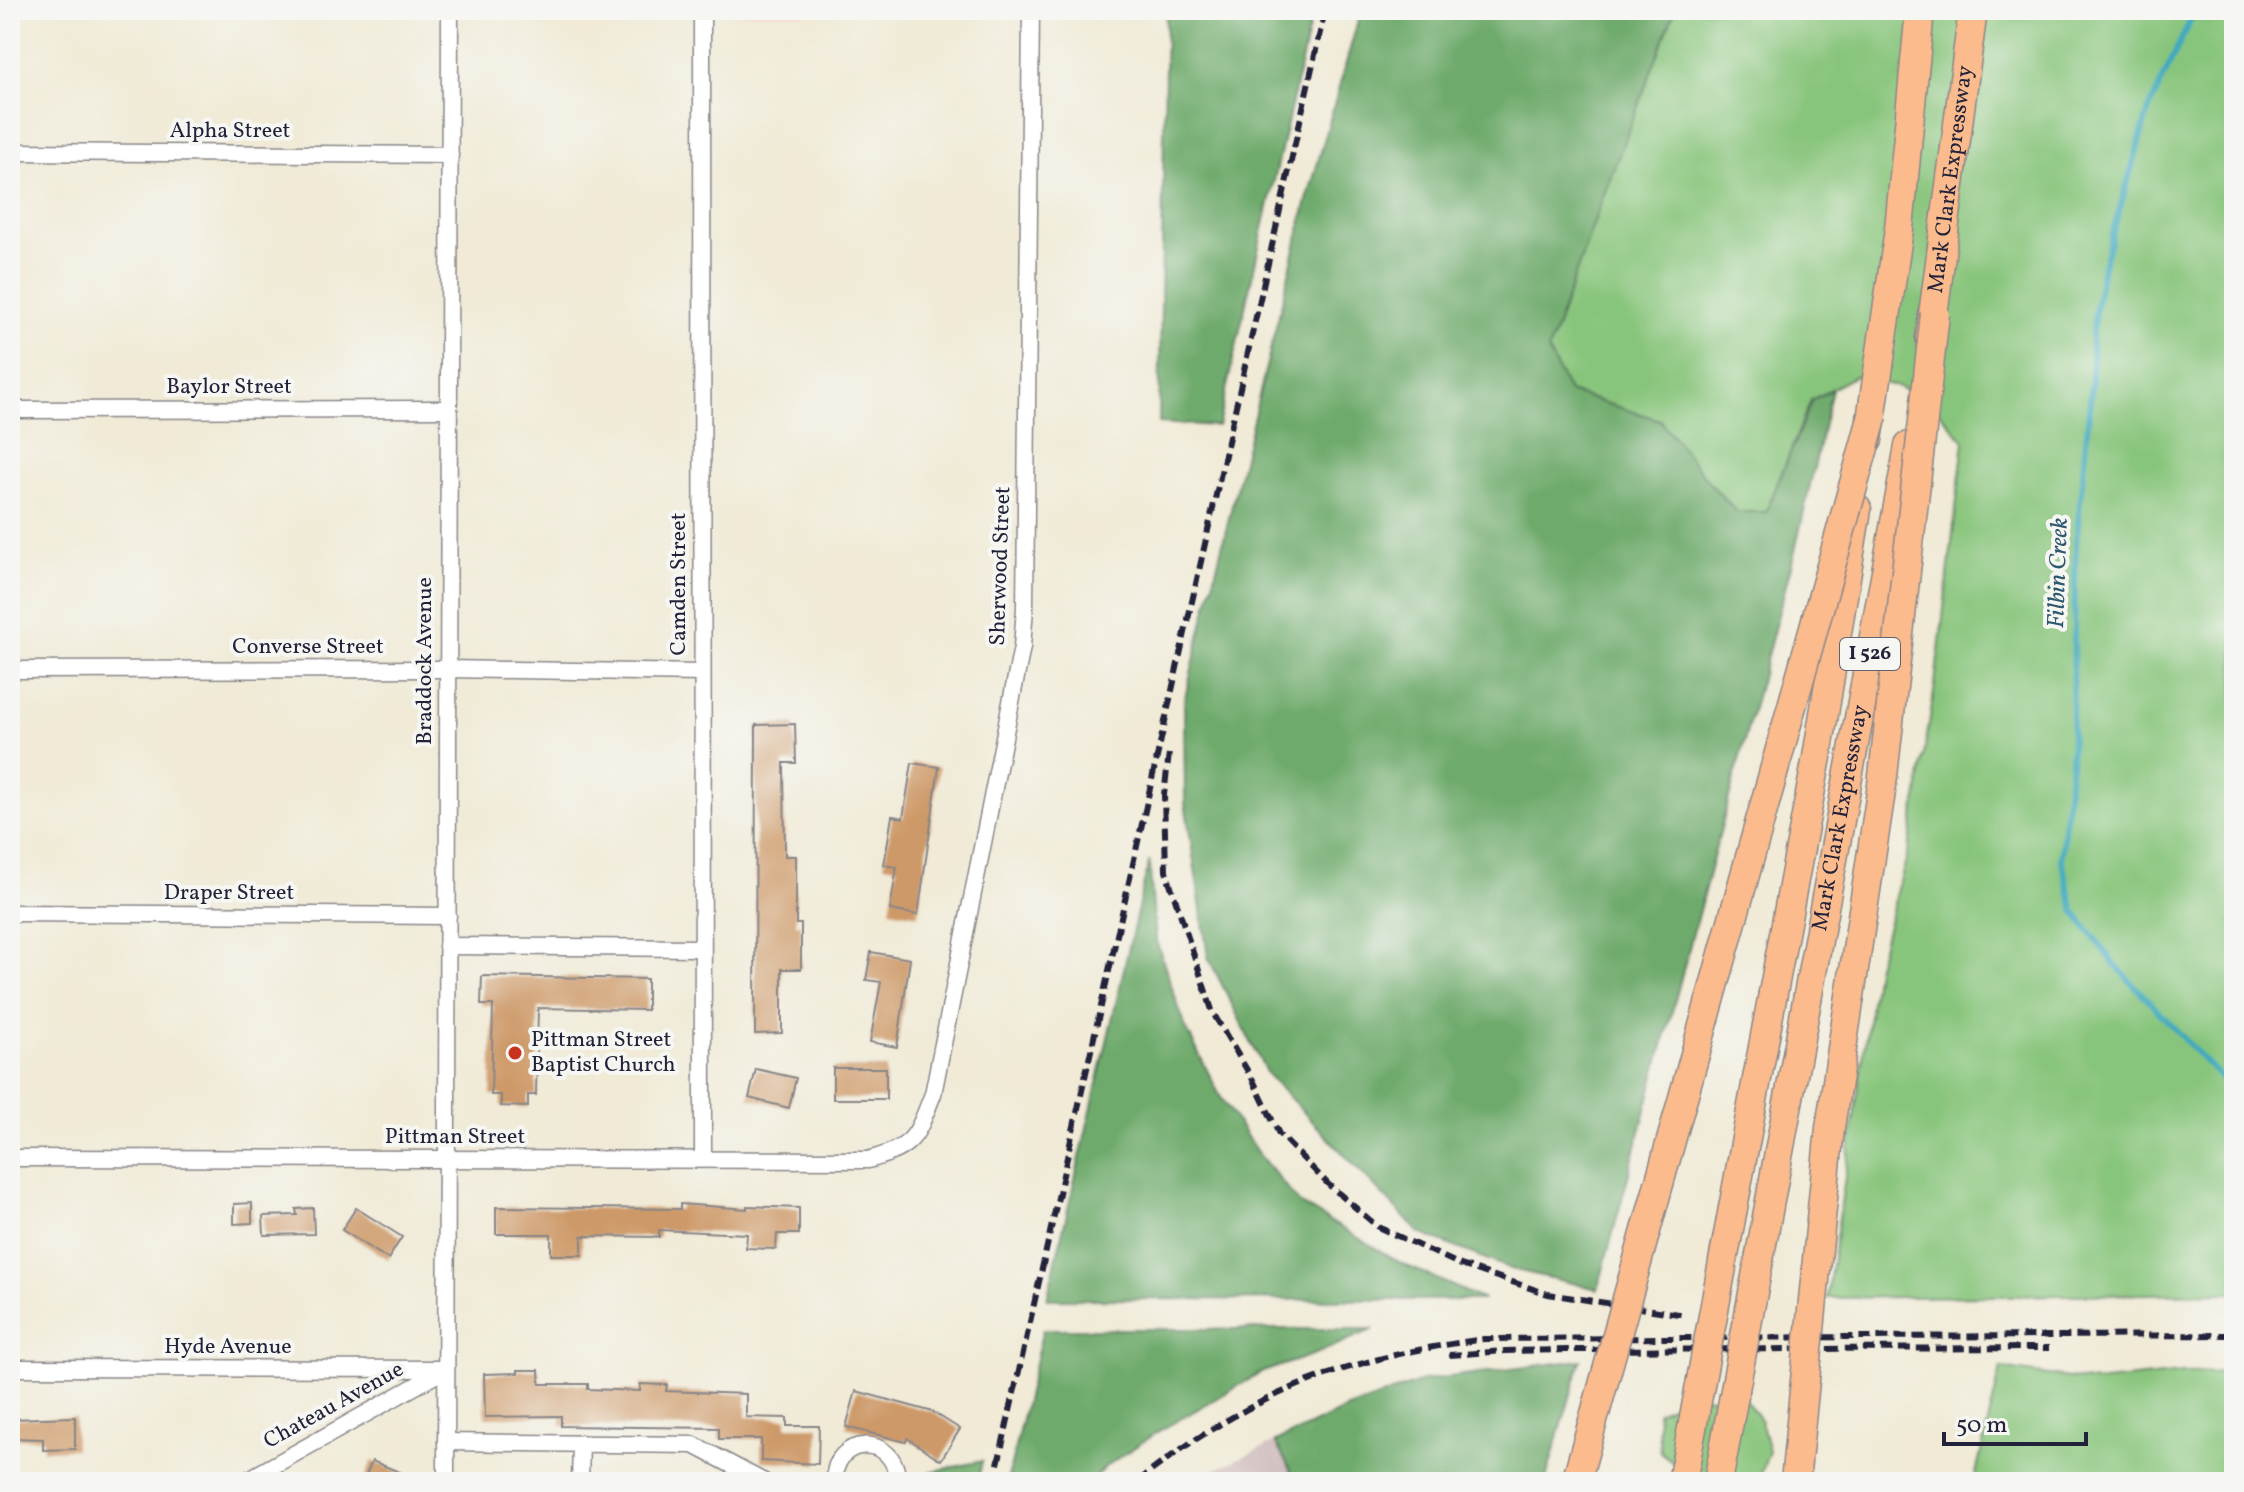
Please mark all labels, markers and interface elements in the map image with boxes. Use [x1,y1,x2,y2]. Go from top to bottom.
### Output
street label: Mark Clark Expressway [1921,64,1981,295]
street label: Alpha Street [170,116,291,147]
street label: Baylor Street [166,372,292,403]
street label: Sherwood Street [983,485,1019,646]
street label: Camden Street [664,512,695,655]
water label: Filbin Creek [2040,517,2078,629]
street label: Braddock Avenue [410,577,441,745]
street label: Converse Street [232,632,384,663]
road number: I 526 [1840,638,1900,670]
street label: Mark Clark Expressway [1805,702,1877,934]
street label: Draper Street [164,878,295,909]
place label: Pittman Street Baptist Church [531,1025,676,1081]
marker: Pittman Street Baptist Church [506,1044,524,1062]
street label: Pittman Street [385,1122,525,1153]
street label: Hyde Avenue [164,1332,292,1363]
street label: Chateau Avenue [258,1355,410,1457]
scale bar [1944,1396,2086,1446]
text: 50 m [1956,1409,2008,1443]

